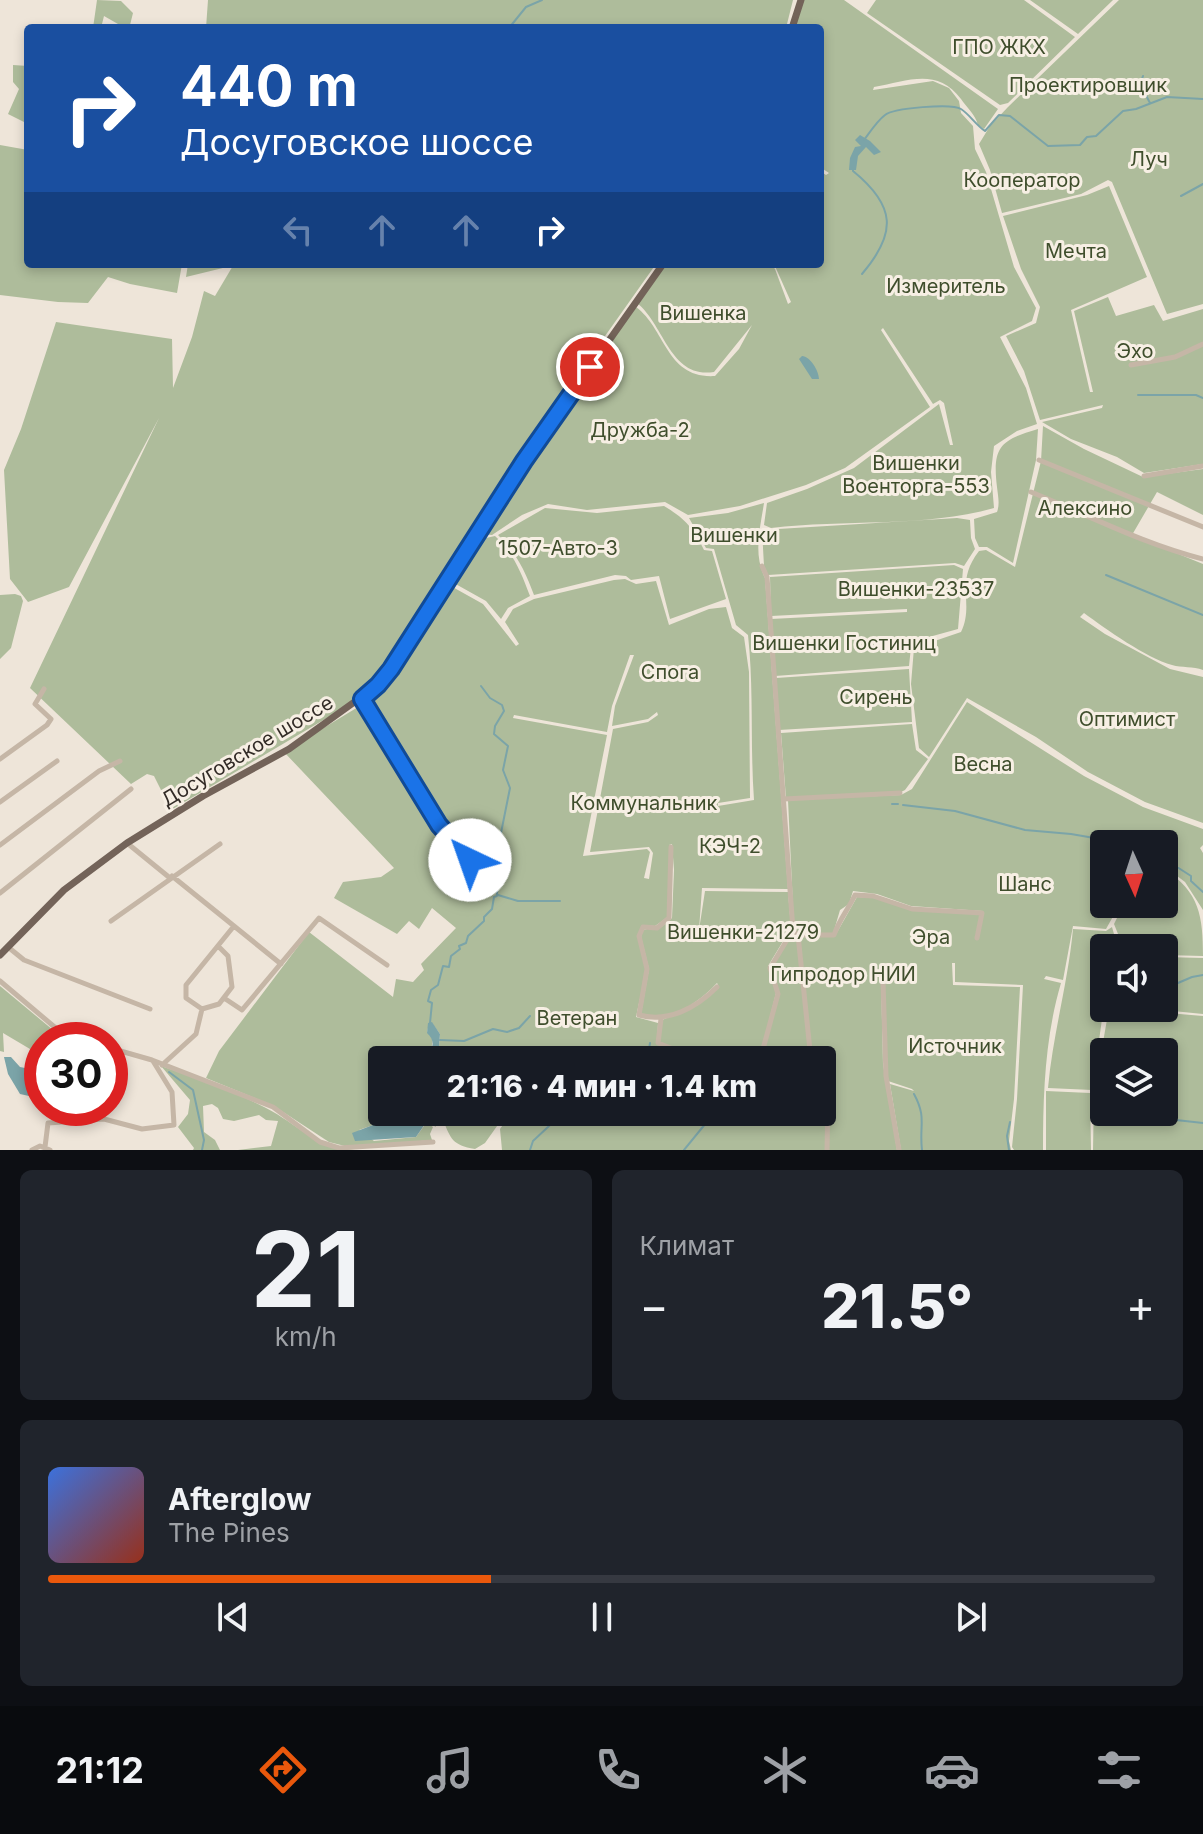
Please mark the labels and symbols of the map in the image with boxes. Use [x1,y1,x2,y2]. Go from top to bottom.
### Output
park label: ГПО ЖКХ [952,35,1046,59]
park label: Проектировщик [1009,73,1167,97]
park label: Луч [1130,147,1168,171]
park label: Кооператор [964,168,1080,192]
park label: Мечта [1045,239,1107,263]
park label: Измеритель [886,274,1006,298]
park label: Вишенка [660,301,746,325]
pin [556,333,624,401]
park label: Эхо [1116,339,1154,363]
park label: Дружба-2 [590,418,690,442]
park label: Вишенки Военторга-553 [842,451,990,498]
park label: Алексино [1038,496,1132,520]
park label: Вишенки [690,523,778,547]
park label: 1507-Авто-3 [498,536,618,560]
park label: Вишенки-23537 [838,577,994,601]
park label: Вишенки Гостиниц [752,631,936,655]
park label: Спога [641,660,699,684]
park label: Сирень [839,685,913,709]
street label: Досуговское шоссе [157,690,337,812]
park label: Оптимист [1079,707,1176,731]
park label: Весна [953,752,1013,776]
park label: Коммунальник [571,791,718,815]
position arrow [428,818,512,902]
north arrow [1090,830,1178,918]
park label: КЭЧ-2 [699,834,761,858]
park label: Шанс [998,872,1052,896]
park label: Вишенки-21279 [667,920,819,944]
park label: Эра [912,925,950,949]
park label: Гипродор НИИ [770,962,916,986]
park label: Ветеран [537,1006,617,1030]
speed limit sign: 30 [24,1022,128,1126]
park label: Источник [908,1034,1002,1058]

